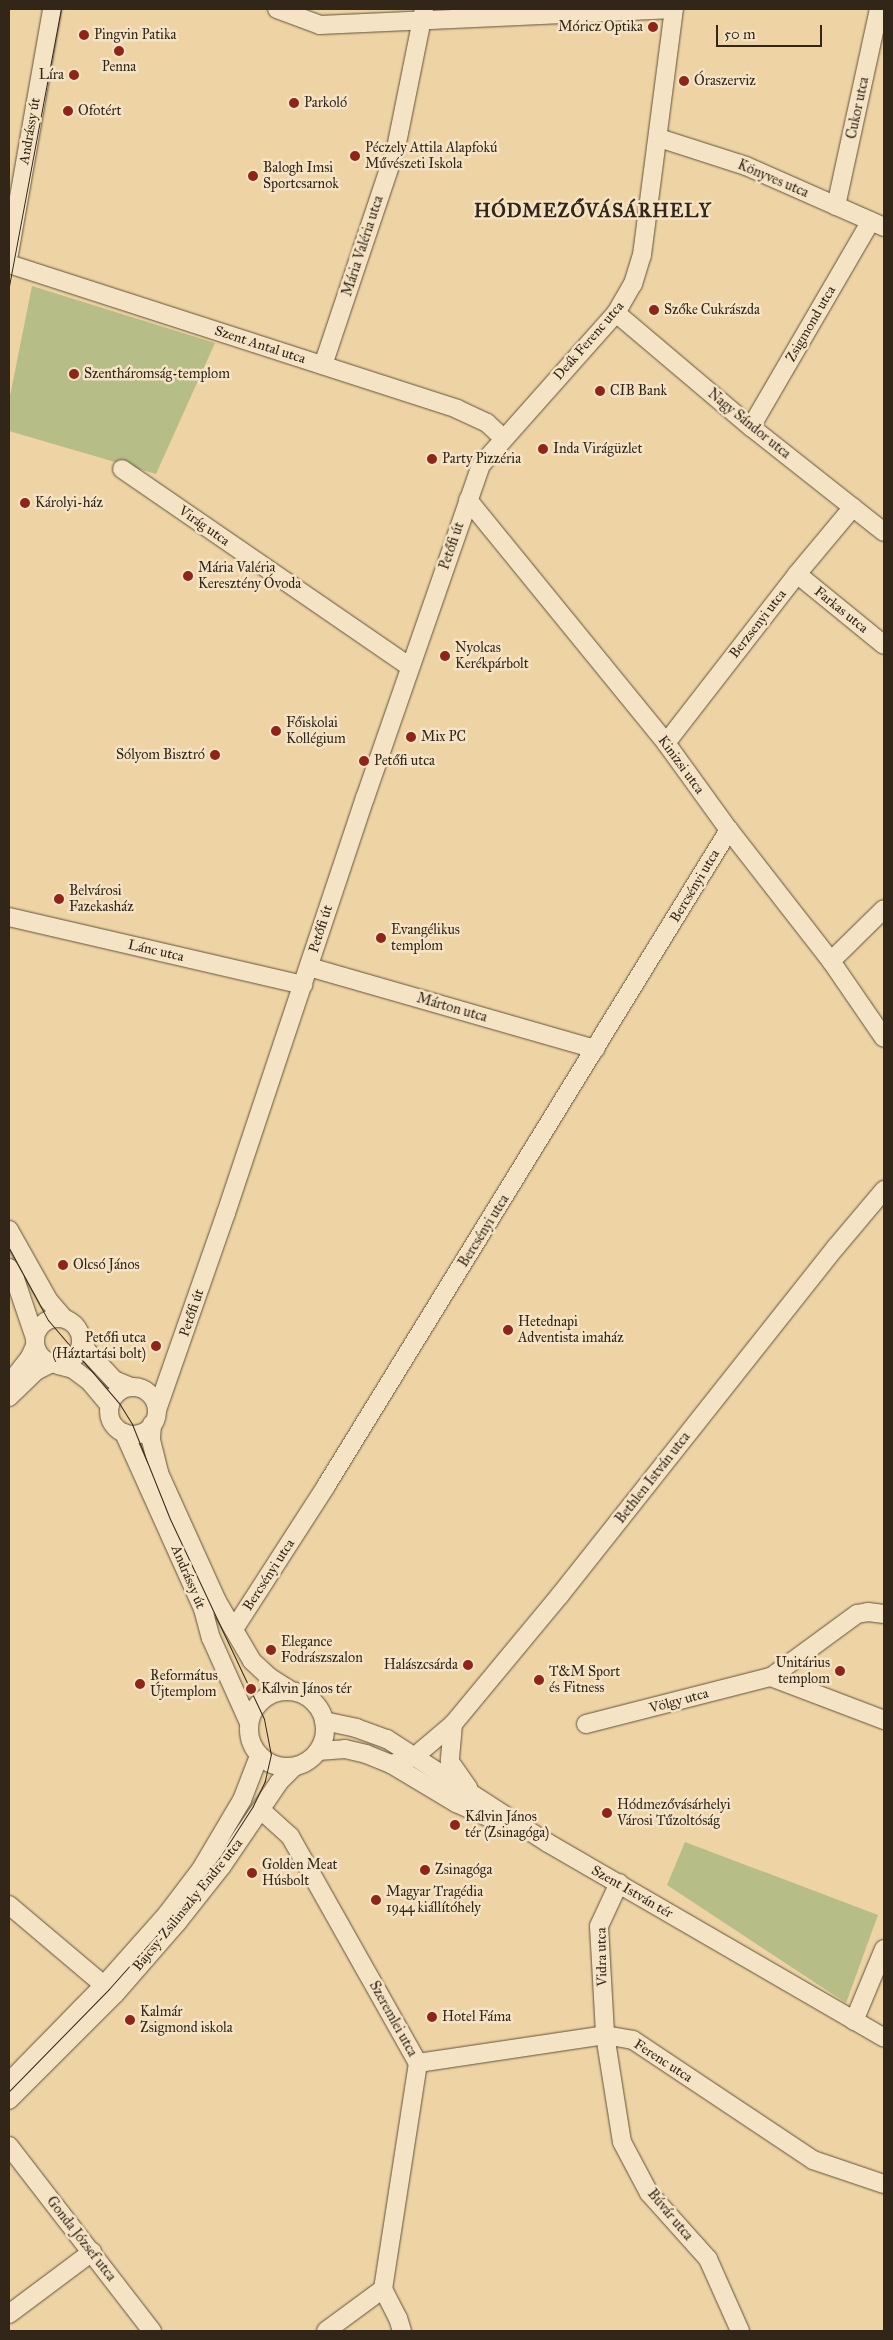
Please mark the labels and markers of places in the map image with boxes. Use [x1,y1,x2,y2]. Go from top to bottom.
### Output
place label: Móricz Optika [558,19,643,35]
marker: Móricz Optika [647,21,659,33]
place label: Pingvin Patika [94,27,176,43]
marker: Pingvin Patika [78,29,90,41]
marker: Penna [113,45,125,57]
place label: Penna [102,59,136,75]
place label: Líra [39,67,64,83]
marker: Líra [68,69,80,81]
place label: Óraszerviz [694,73,756,89]
marker: Óraszerviz [678,75,690,87]
place label: Parkoló [304,95,347,111]
marker: Parkoló [288,97,300,109]
place label: Ofotért [78,103,121,119]
marker: Ofotért [62,105,74,117]
place label: Péczely Attila Alapfokú Művészeti Iskola [365,140,497,172]
marker: Péczely Attila Alapfokú Művészeti Iskola [349,150,361,162]
place label: Balogh Imsi Sportcsarnok [263,160,339,192]
marker: Balogh Imsi Sportcsarnok [247,170,259,182]
place label: Szőke Cukrászda [664,302,760,318]
marker: Szőke Cukrászda [648,304,660,316]
place label: Szentháromság-templom [84,366,230,382]
marker: Szentháromság-templom [68,368,80,380]
place label: CIB Bank [610,383,667,399]
marker: CIB Bank [594,385,606,397]
place label: Inda Virágüzlet [553,441,642,457]
marker: Inda Virágüzlet [537,443,549,455]
place label: Party Pizzéria [442,451,521,467]
marker: Party Pizzéria [426,453,438,465]
place label: Károlyi-ház [35,495,103,511]
marker: Károlyi-ház [19,497,31,509]
place label: Mária Valéria Keresztény Óvoda [198,560,301,592]
marker: Mária Valéria Keresztény Óvoda [182,570,194,582]
place label: Nyolcas Kerékpárbolt [455,640,529,672]
marker: Nyolcas Kerékpárbolt [439,650,451,662]
place label: Főiskolai Kollégium [286,715,346,748]
marker: Főiskolai Kollégium [270,725,282,737]
place label: Mix PC [421,729,466,745]
marker: Mix PC [405,731,417,743]
place label: Sólyom Bisztró [116,747,205,763]
marker: Sólyom Bisztró [209,749,221,761]
place label: Petőfi utca [374,753,435,769]
marker: Petőfi utca [358,755,370,767]
place label: Belvárosi Fazekasház [69,883,134,916]
marker: Belvárosi Fazekasház [53,893,65,905]
place label: Evangélikus templom [391,922,460,954]
marker: Evangélikus templom [375,932,387,944]
place label: Olcsó János [73,1257,140,1273]
marker: Olcsó János [57,1259,69,1271]
place label: Hetednapi Adventista imaház [518,1314,624,1346]
marker: Hetednapi Adventista imaház [502,1324,514,1336]
place label: Petőfi utca (Háztartási bolt) [52,1330,146,1362]
marker: Petőfi utca (Háztartási bolt) [150,1340,162,1352]
place label: Elegance Fodrászszalon [281,1634,363,1666]
marker: Elegance Fodrászszalon [265,1644,277,1656]
place label: Unitárius templom [775,1655,830,1688]
place label: Halászcsárda [384,1657,458,1673]
marker: Halászcsárda [462,1659,474,1671]
place label: T&M Sport és Fitness [549,1664,620,1696]
marker: Unitárius templom [834,1665,846,1677]
place label: Református Újtemplom [150,1668,218,1700]
marker: T&M Sport és Fitness [533,1674,545,1686]
marker: Református Újtemplom [134,1678,146,1690]
place label: Kálvin János tér [261,1681,352,1697]
marker: Kálvin János tér [245,1683,257,1695]
place label: Hódmezővásárhelyi Városi Tűzoltóság [617,1797,730,1830]
marker: Hódmezővásárhelyi Városi Tűzoltóság [601,1807,613,1819]
place label: Kálvin János tér (Zsinagóga) [465,1809,549,1841]
marker: Kálvin János tér (Zsinagóga) [449,1819,461,1831]
place label: Golden Meat Húsbolt [262,1857,338,1890]
place label: Zsinagóga [435,1862,492,1878]
marker: Zsinagóga [419,1864,431,1876]
marker: Golden Meat Húsbolt [246,1867,258,1879]
place label: Magyar Tragédia 1944 kiállítóhely [386,1884,483,1916]
marker: Magyar Tragédia 1944 kiállítóhely [370,1894,382,1906]
place label: Kalmár Zsigmond iskola [140,2004,233,2036]
place label: Hotel Fáma [442,2009,511,2025]
marker: Hotel Fáma [426,2011,438,2023]
marker: Kalmár Zsigmond iskola [124,2014,136,2026]

